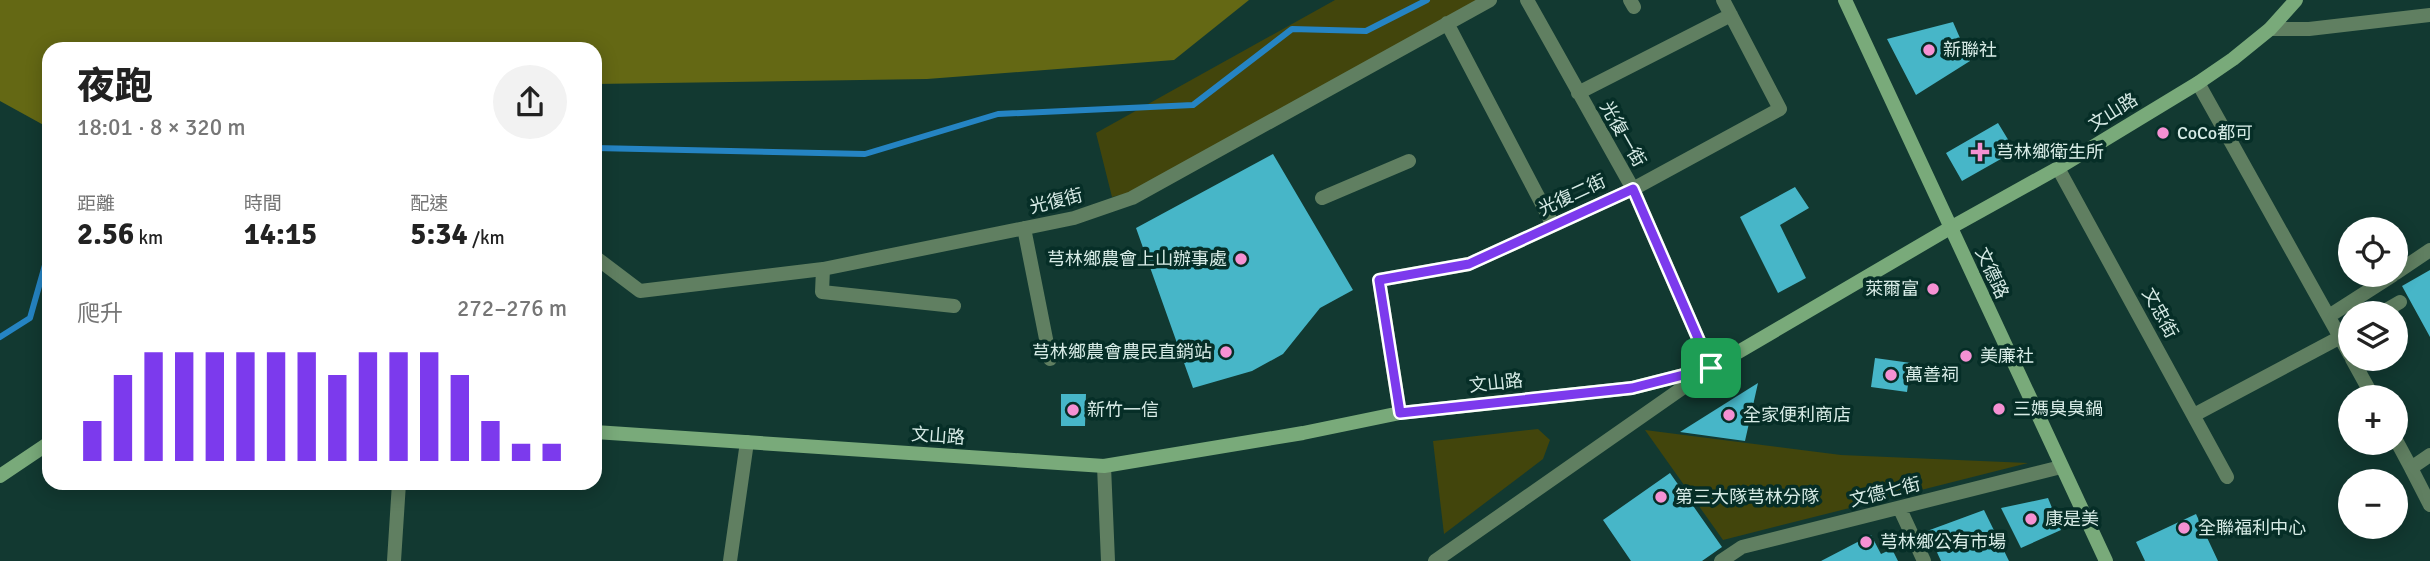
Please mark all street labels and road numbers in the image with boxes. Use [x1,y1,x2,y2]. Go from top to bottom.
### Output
street label: 文山路 [2084,88,2142,136]
street label: 光復一街 [1595,97,1651,171]
street label: 光復二街 [1535,170,1609,220]
street label: 光復街 [1027,184,1085,218]
street label: 文德路 [1971,244,2013,302]
street label: 文忠街 [2137,284,2183,342]
street label: 文山路 [1468,369,1524,397]
street label: 文山路 [910,423,966,449]
street label: 文德七街 [1847,473,1923,511]

